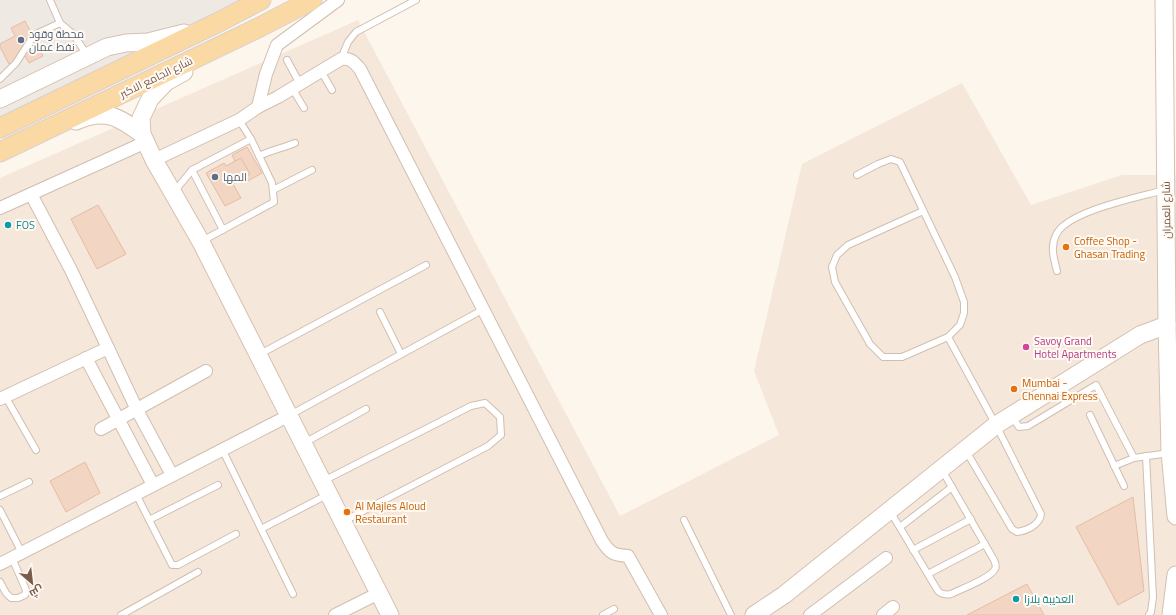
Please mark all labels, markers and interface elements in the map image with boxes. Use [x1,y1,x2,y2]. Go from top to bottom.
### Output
place label: محطة وقود نفط عمان [29,26,84,55]
marker: محطة وقود نفط عمان [16,35,26,45]
street label: شارع الجامع الاكبر [116,52,195,102]
place label: المه‍ا [223,169,247,185]
marker: المه‍ا [210,172,220,182]
street label: شارع العمران [1157,181,1175,239]
place label: FOS [16,217,35,233]
marker: FOS [3,220,13,230]
place label: Coffee Shop - Ghasan Trading [1074,233,1145,262]
marker: Coffee Shop - Ghasan Trading [1061,242,1071,252]
place label: Savoy Grand Hotel Apartments [1034,333,1117,362]
marker: Savoy Grand Hotel Apartments [1021,342,1031,352]
place label: Mumbai - Chennai Express [1022,375,1098,404]
marker: Mumbai - Chennai Express [1009,384,1019,394]
place label: Al Majles Aloud Restaurant [355,498,426,527]
marker: Al Majles Aloud Restaurant [342,507,352,517]
north arrow [12,563,52,603]
text: ش [27,581,47,602]
place label: العذيبة بلازا [1024,591,1074,607]
marker: العذيبة بلازا [1011,594,1021,604]

